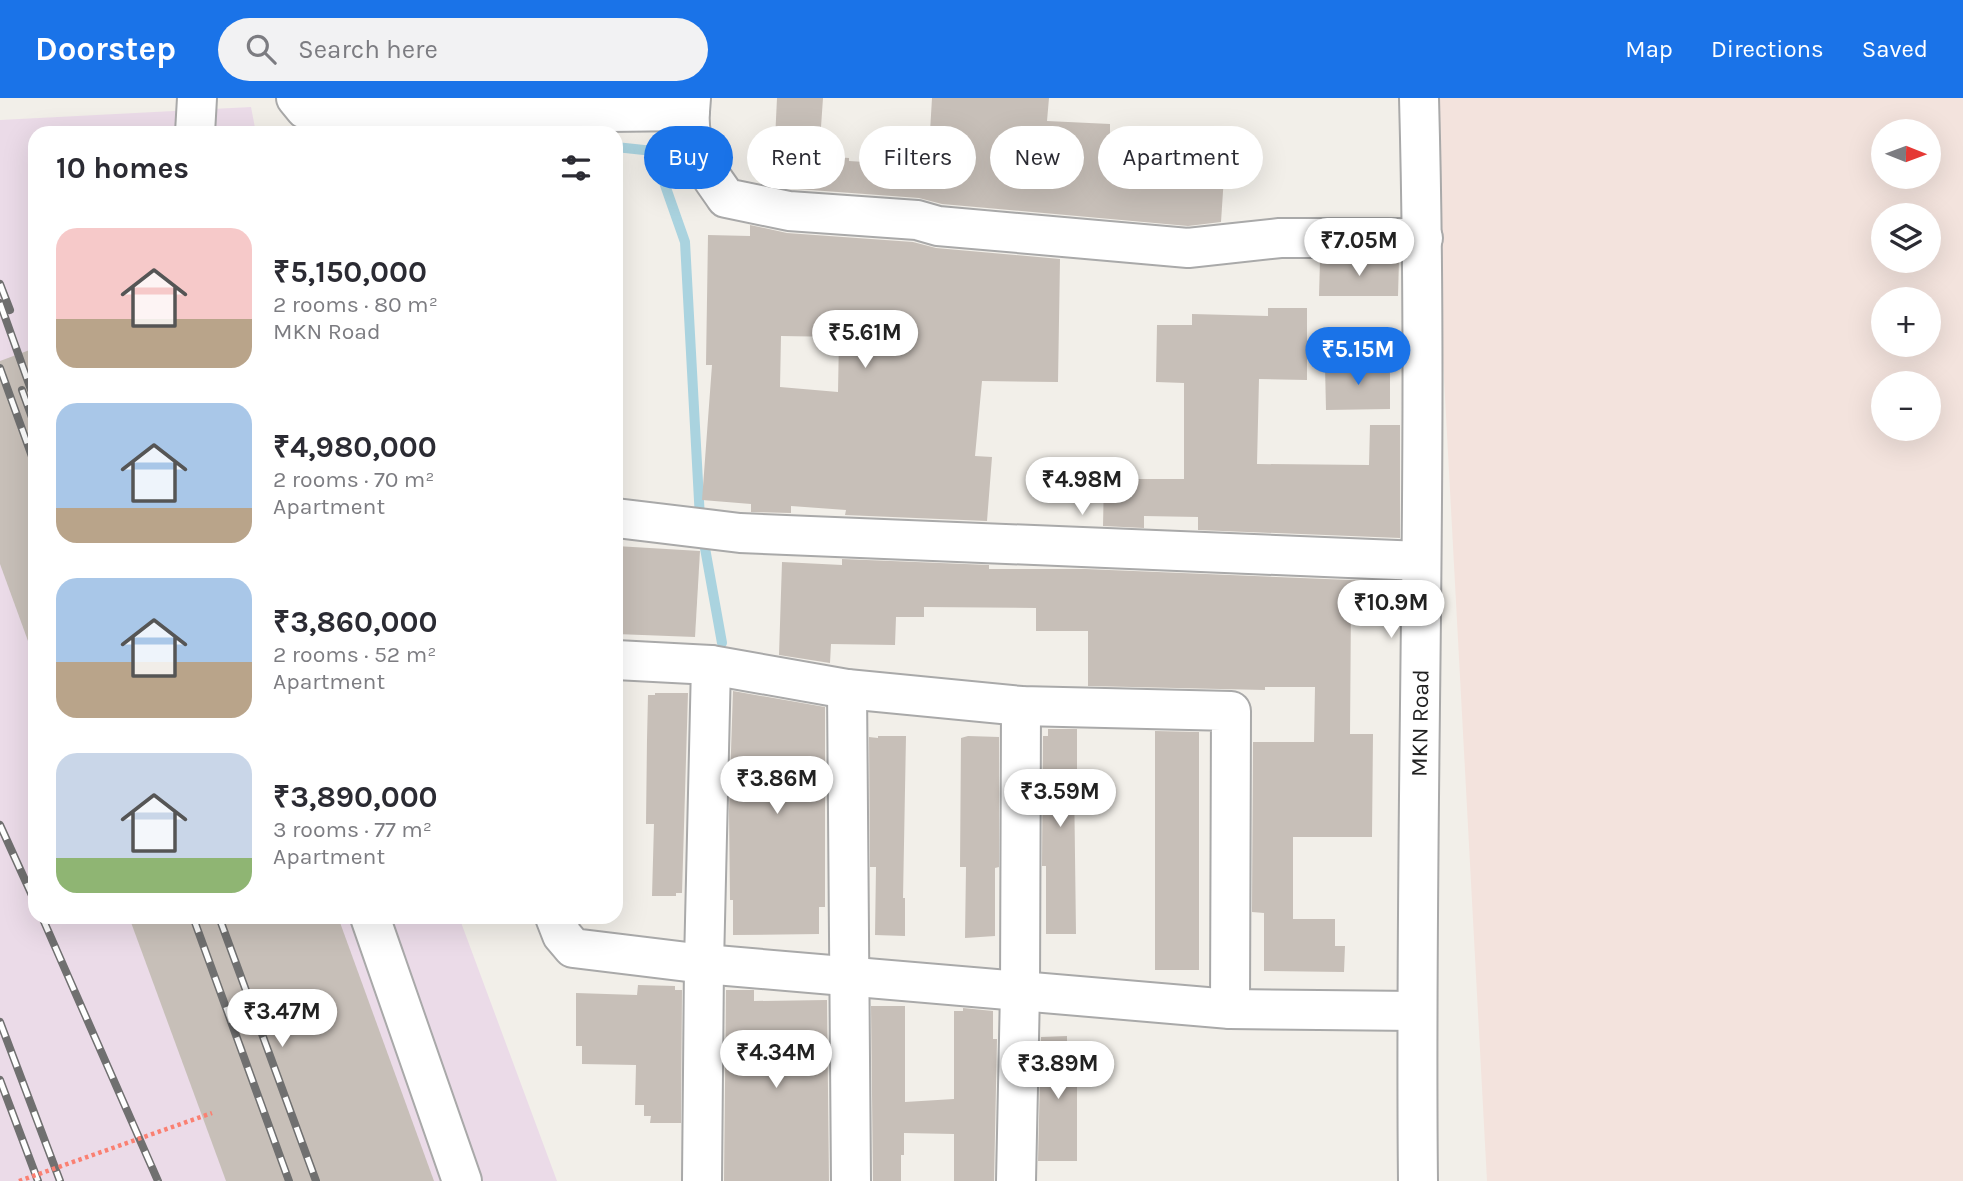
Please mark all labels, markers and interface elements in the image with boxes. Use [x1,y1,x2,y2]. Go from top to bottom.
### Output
search box [218,18,708,81]
text: Doorstep [35,30,176,68]
icon: search [242,30,280,68]
text: Search here [298,34,438,65]
text: Map [1625,35,1673,63]
text: Directions [1711,35,1824,63]
text: Saved [1862,35,1928,63]
north arrow [1871,119,1941,189]
map controls [1871,119,1941,441]
chip: Buy [644,126,733,189]
chip: Rent [747,126,845,189]
chip: Filters [859,126,976,189]
chip: New [990,126,1084,189]
chip: Apartment [1098,126,1263,189]
icon: filters [557,149,595,187]
text: 10 homes [56,150,189,186]
button: layers [1871,203,1941,273]
pin: ₹7.05M [1302,218,1416,278]
text: ₹7.05M [1320,227,1398,254]
text: ₹5,150,000 [273,254,427,290]
icon: home [112,256,196,340]
button: + [1871,287,1941,357]
text: 2 rooms · 80 m² [273,291,438,318]
pin: ₹5.61M [808,310,922,370]
text: MKN Road [273,318,381,345]
text: ₹5.61M [828,319,902,346]
pin: ₹5.15M [1301,328,1415,387]
text: ₹5.15M [1321,336,1395,363]
button: − [1871,371,1941,441]
text: ₹4,980,000 [273,429,437,465]
icon: home [112,431,196,515]
pin: ₹4.98M [1025,458,1139,517]
text: 2 rooms · 70 m² [273,466,435,493]
text: ₹4.98M [1042,466,1122,493]
text: Apartment [273,493,385,520]
pin: ₹10.9M [1334,580,1448,640]
text: ₹10.9M [1354,589,1429,616]
text: ₹3,860,000 [273,604,438,640]
icon: home [112,606,196,690]
text: 2 rooms · 52 m² [273,641,436,668]
text: Apartment [273,668,385,695]
street label: MKN Road [1406,669,1434,777]
pin: ₹3.86M [720,756,834,816]
text: ₹3.86M [736,765,818,792]
pin: ₹3.59M [1003,770,1117,829]
text: ₹3.59M [1020,778,1100,805]
text: ₹3,890,000 [273,779,438,815]
icon: home [112,781,196,865]
text: 3 rooms · 77 m² [273,816,432,843]
text: Apartment [273,843,385,870]
pin: ₹3.47M [225,990,339,1049]
text: ₹3.47M [243,998,321,1025]
pin: ₹4.34M [719,1030,833,1090]
text: ₹4.34M [736,1039,816,1066]
pin: ₹3.89M [1001,1042,1115,1101]
text: ₹3.89M [1017,1050,1099,1077]

